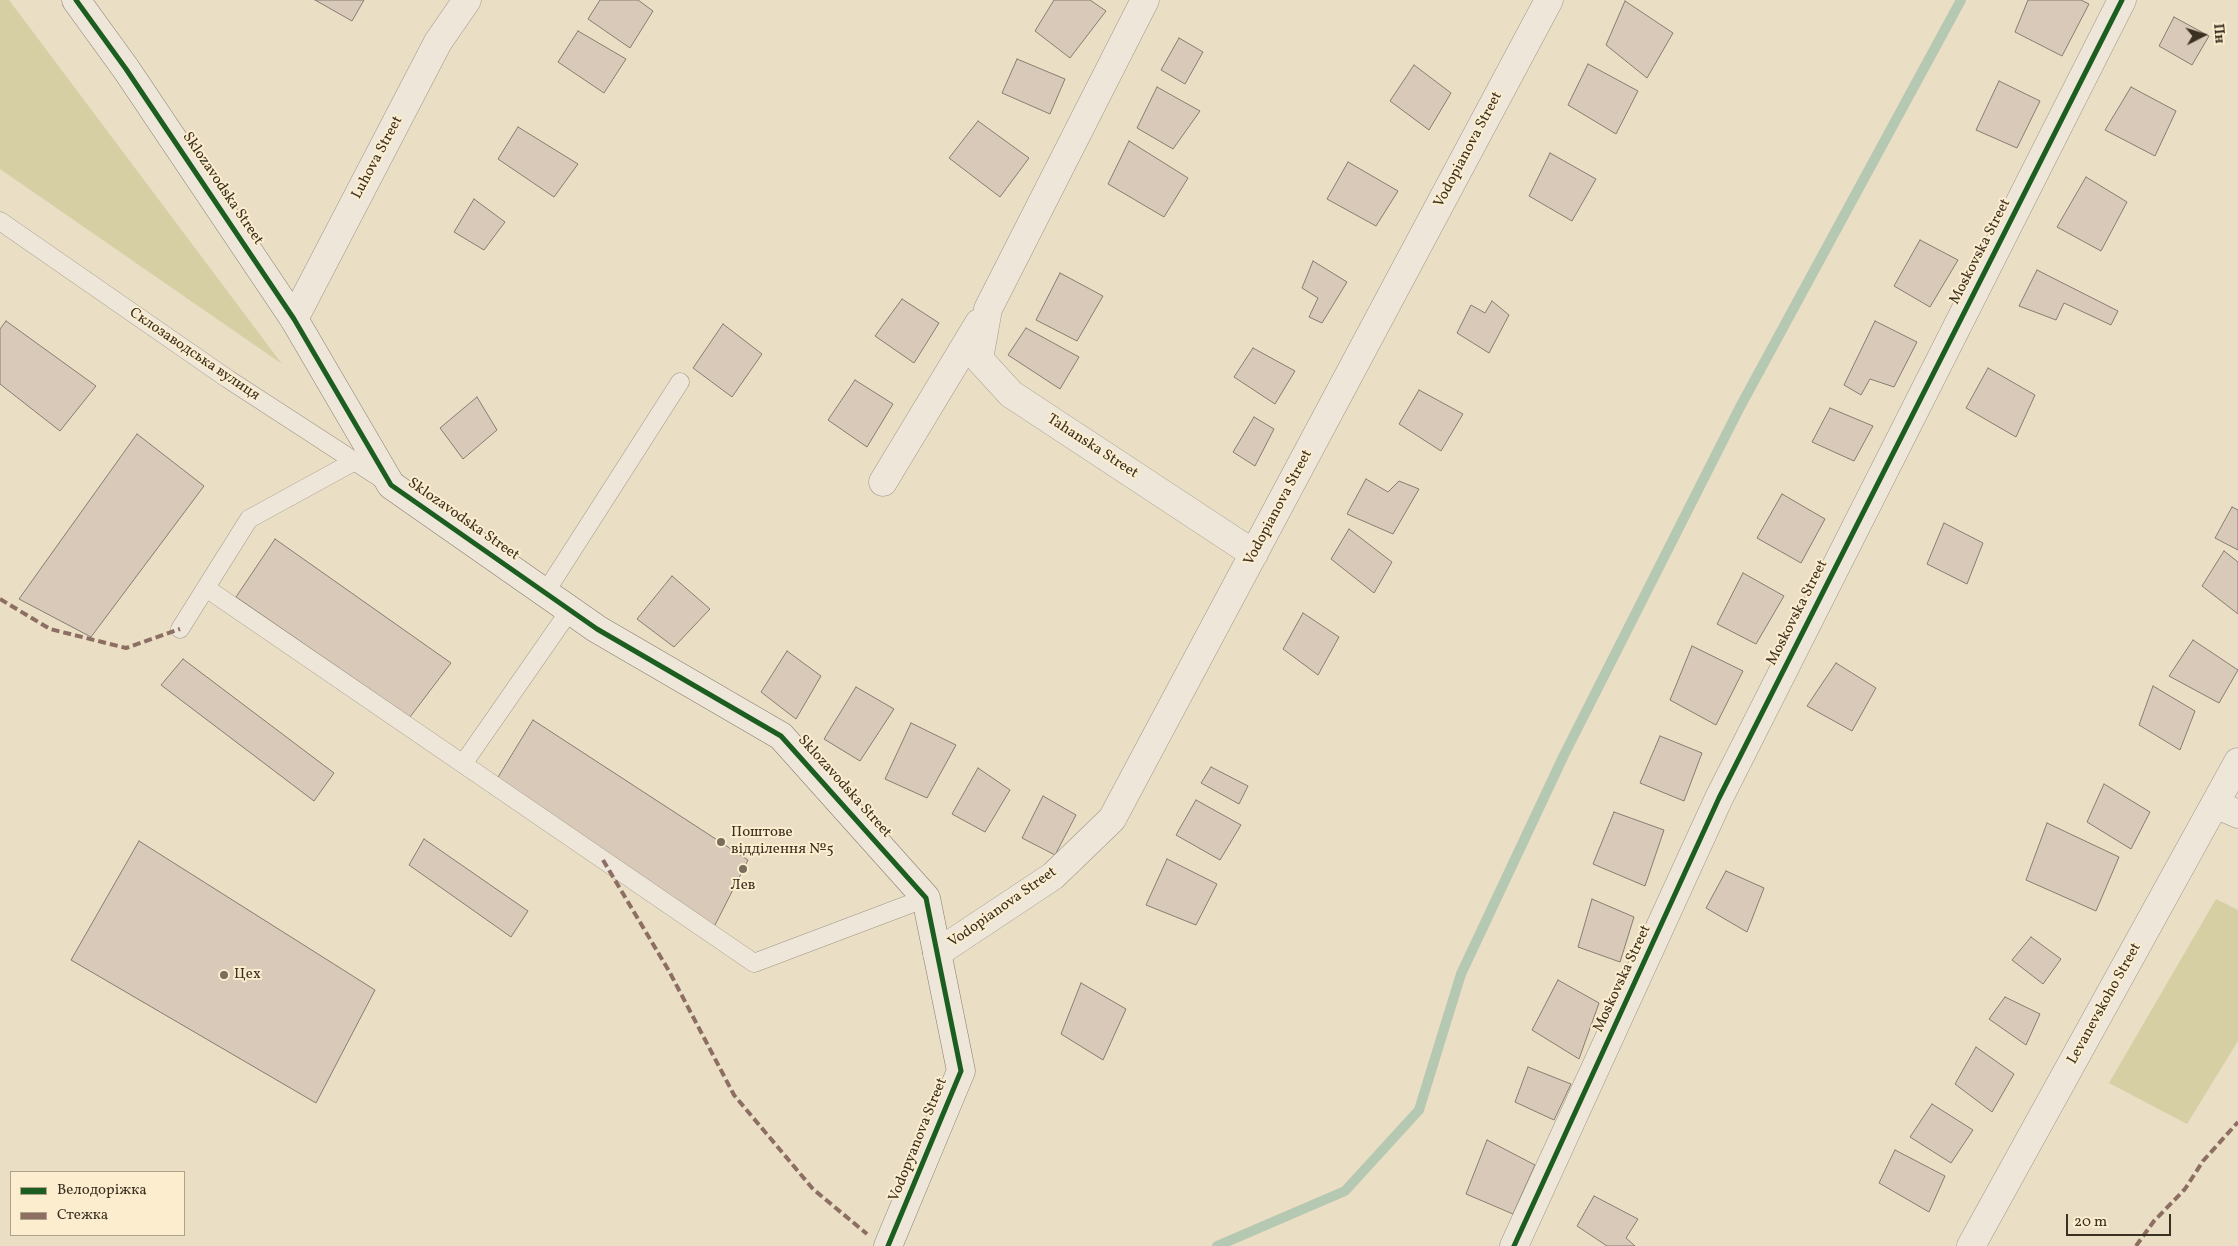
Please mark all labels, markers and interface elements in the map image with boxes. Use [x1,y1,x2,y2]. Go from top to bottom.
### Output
north arrow [2178,10,2228,60]
text: Пн [2208,23,2229,44]
street label: Vodopianova Street [1431,89,1507,211]
street label: Luhova Street [349,113,407,203]
street label: Sklozavodska Street [178,129,266,249]
street label: Moskovska Street [1947,196,2015,308]
street label: Склозаводська вулиця [125,305,263,405]
street label: Tahanska Street [1043,411,1141,483]
street label: Vodopianova Street [1241,447,1317,569]
street label: Sklozavodska Street [404,475,522,565]
street label: Moskovska Street [1764,557,1832,669]
street label: Sklozavodska Street [793,732,895,842]
place label: Поштове відділення №5 [731,824,834,859]
marker: Поштове відділення №5 [715,836,727,848]
marker: Лев [737,863,749,875]
street label: Vodopianova Street [945,864,1061,952]
place label: Лев [731,877,755,895]
street label: Moskovska Street [1590,923,1656,1035]
street label: Levanevskoho Street [2064,940,2146,1068]
place label: Цех [234,966,261,984]
marker: Цех [218,969,230,981]
street label: Vodopyanova Street [886,1076,952,1204]
legend [10,1171,185,1236]
text: Велодоріжка [57,1180,147,1201]
scale bar [2068,1204,2173,1236]
text: Стежка [57,1205,108,1226]
text: 20 m [2074,1212,2107,1233]

